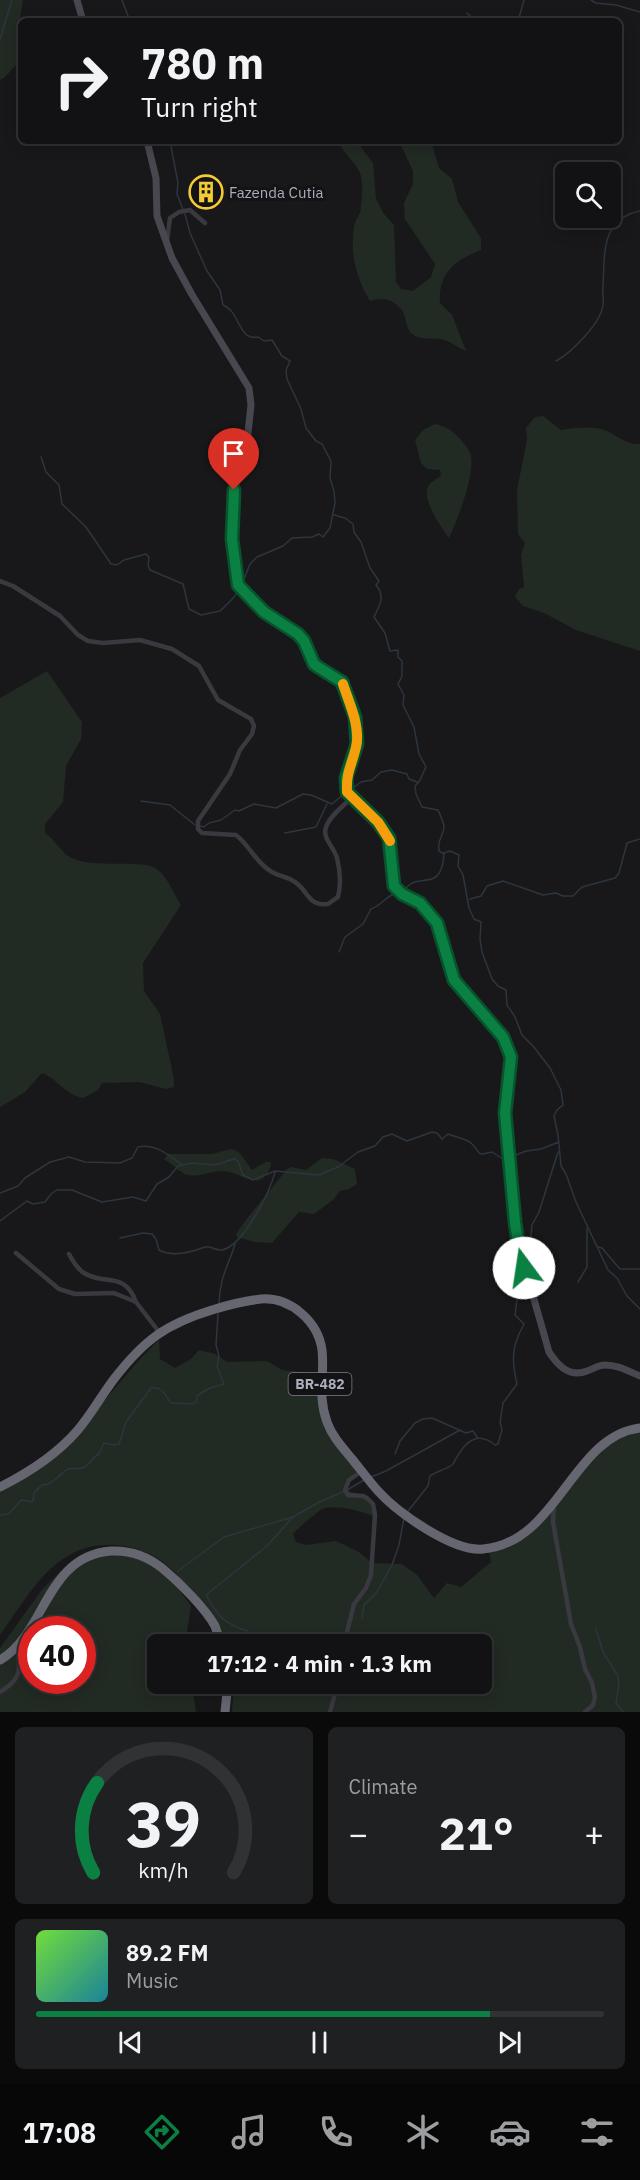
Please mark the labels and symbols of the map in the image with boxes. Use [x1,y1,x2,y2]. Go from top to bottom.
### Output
building icon: Fazenda Cutia [188,174,224,210]
place label: Fazenda Cutia [229,183,323,202]
pin [208,428,259,490]
position arrow [492,1236,556,1300]
road number: BR-482 [288,1373,352,1395]
speed limit sign: 40 [18,1616,96,1694]

